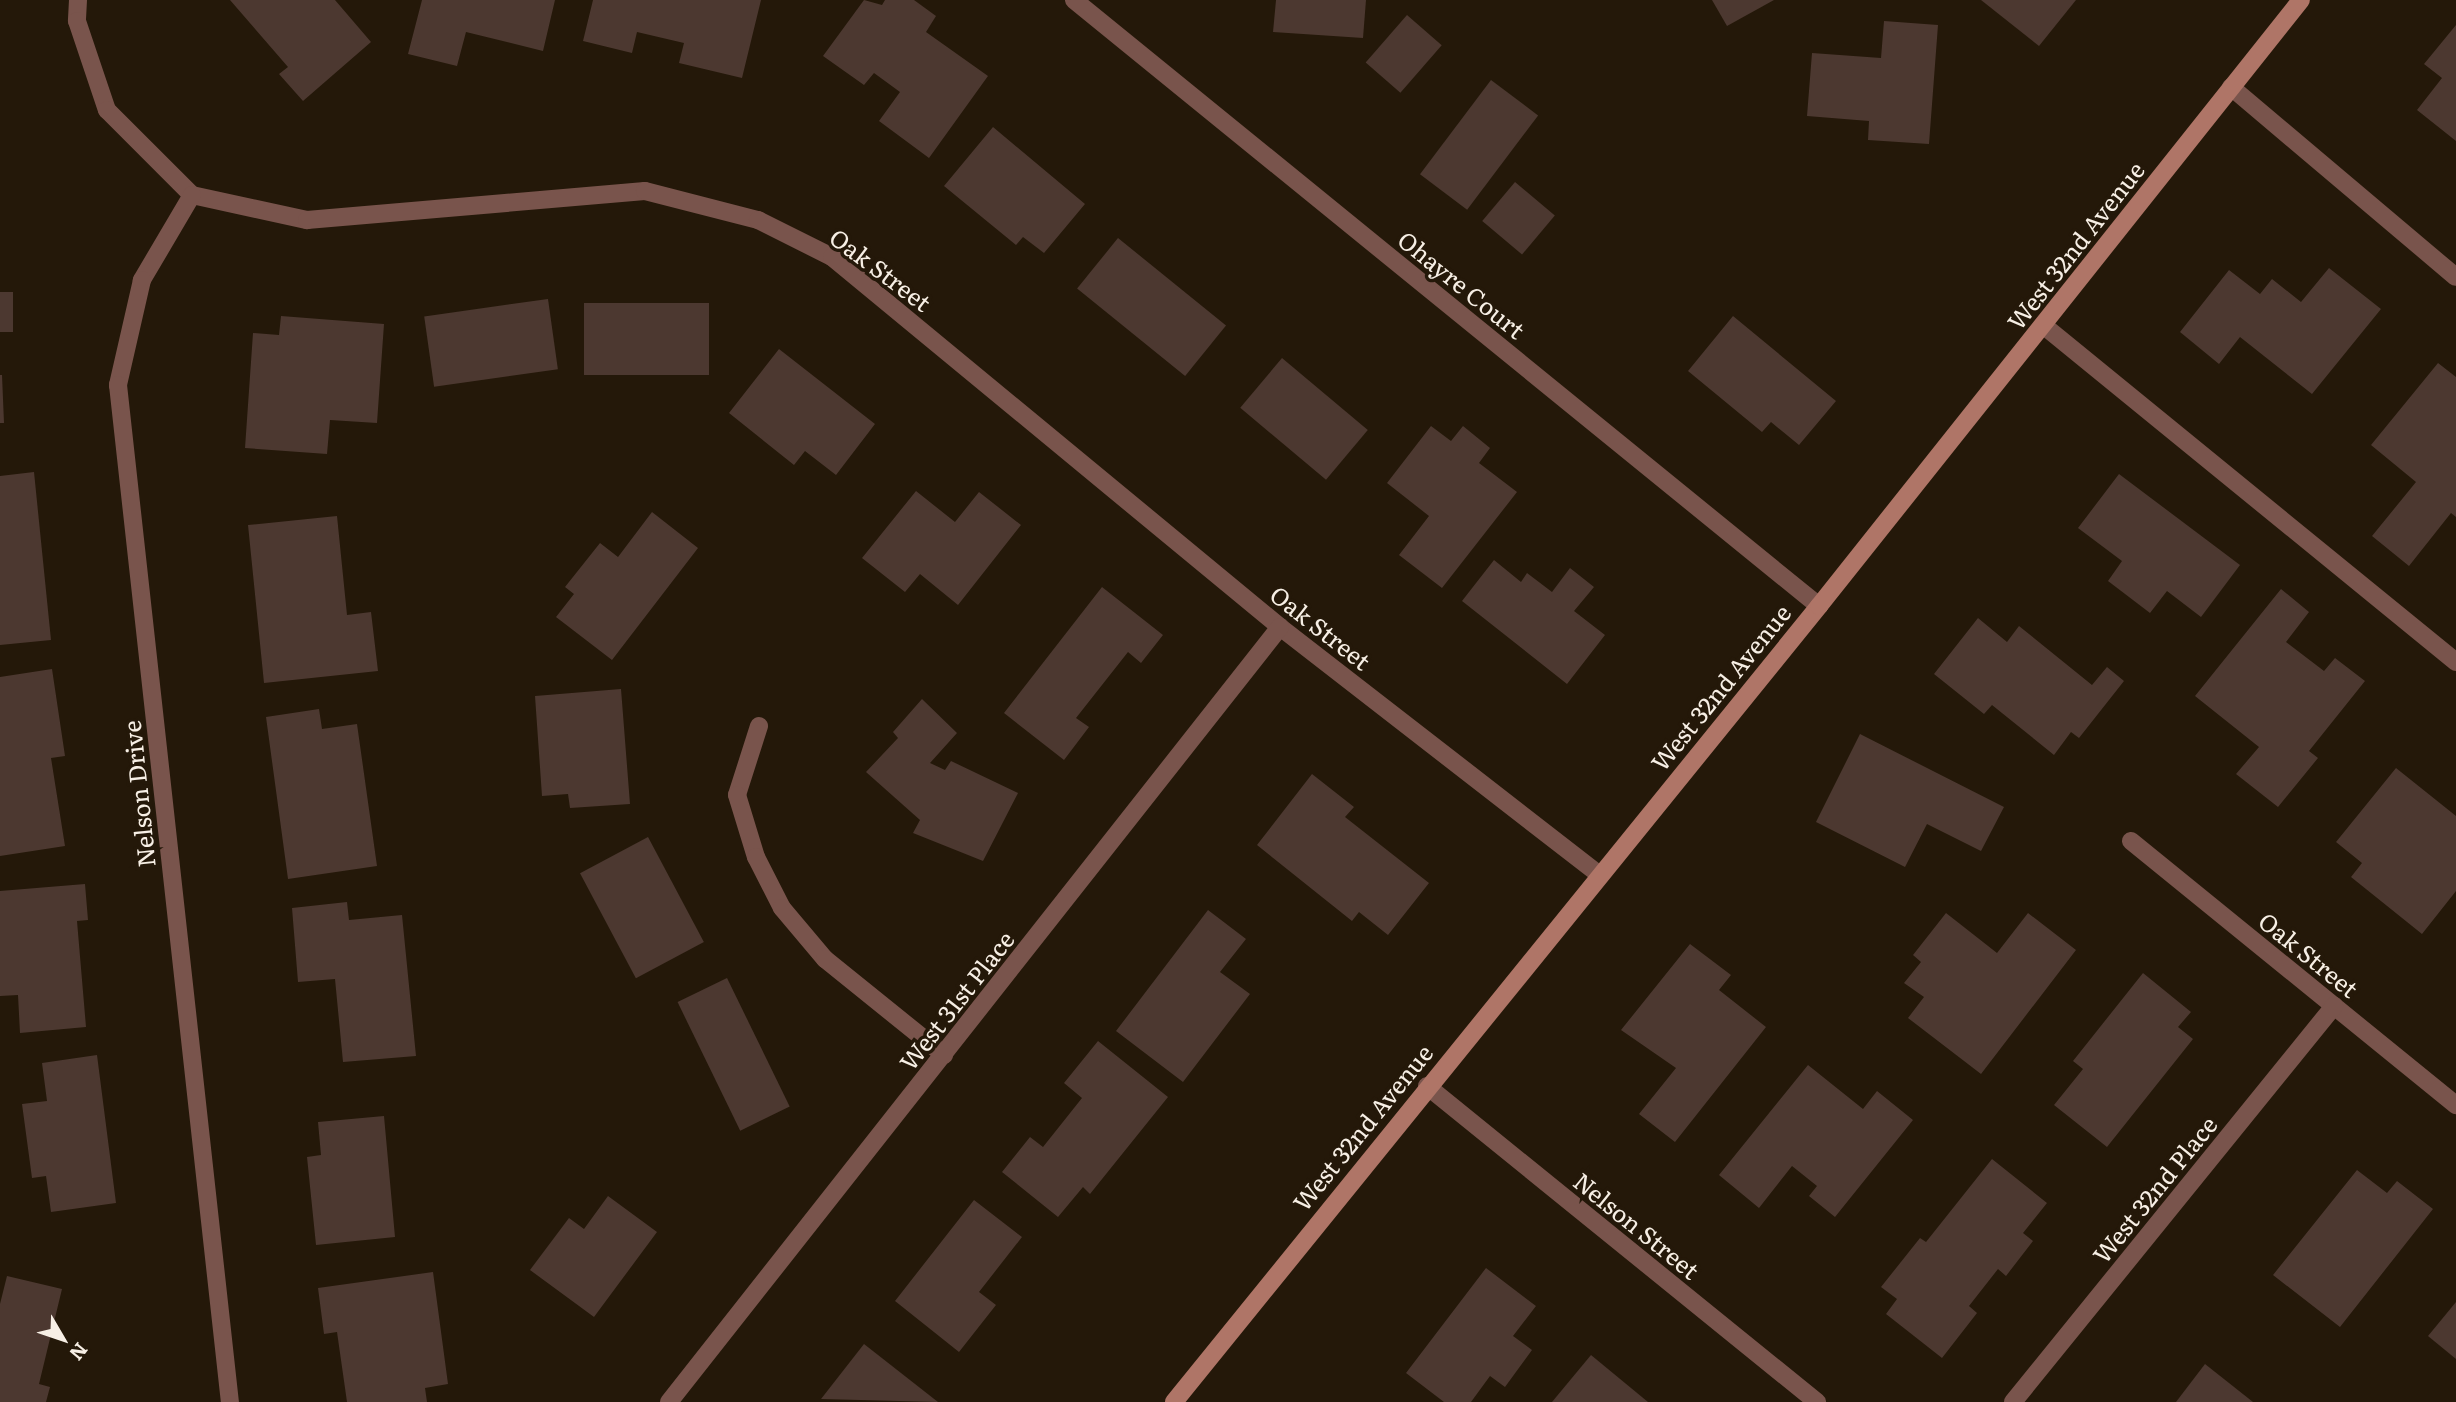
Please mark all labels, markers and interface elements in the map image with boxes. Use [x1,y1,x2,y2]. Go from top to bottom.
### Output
street label: West 32nd Avenue [2000,155,2150,335]
street label: Oak Street [825,222,937,316]
street label: Ohayre Court [1393,224,1531,344]
street label: Oak Street [1265,579,1377,675]
street label: West 32nd Avenue [1644,598,1796,776]
street label: Nelson Drive [116,719,160,869]
street label: Oak Street [2254,905,2364,1003]
street label: West 31st Place [893,925,1019,1075]
street label: West 32nd Avenue [1286,1038,1438,1216]
street label: West 32nd Place [2086,1110,2222,1268]
street label: Nelson Street [1568,1166,1706,1284]
north arrow [28,1304,98,1374]
text: N [63,1337,95,1367]

